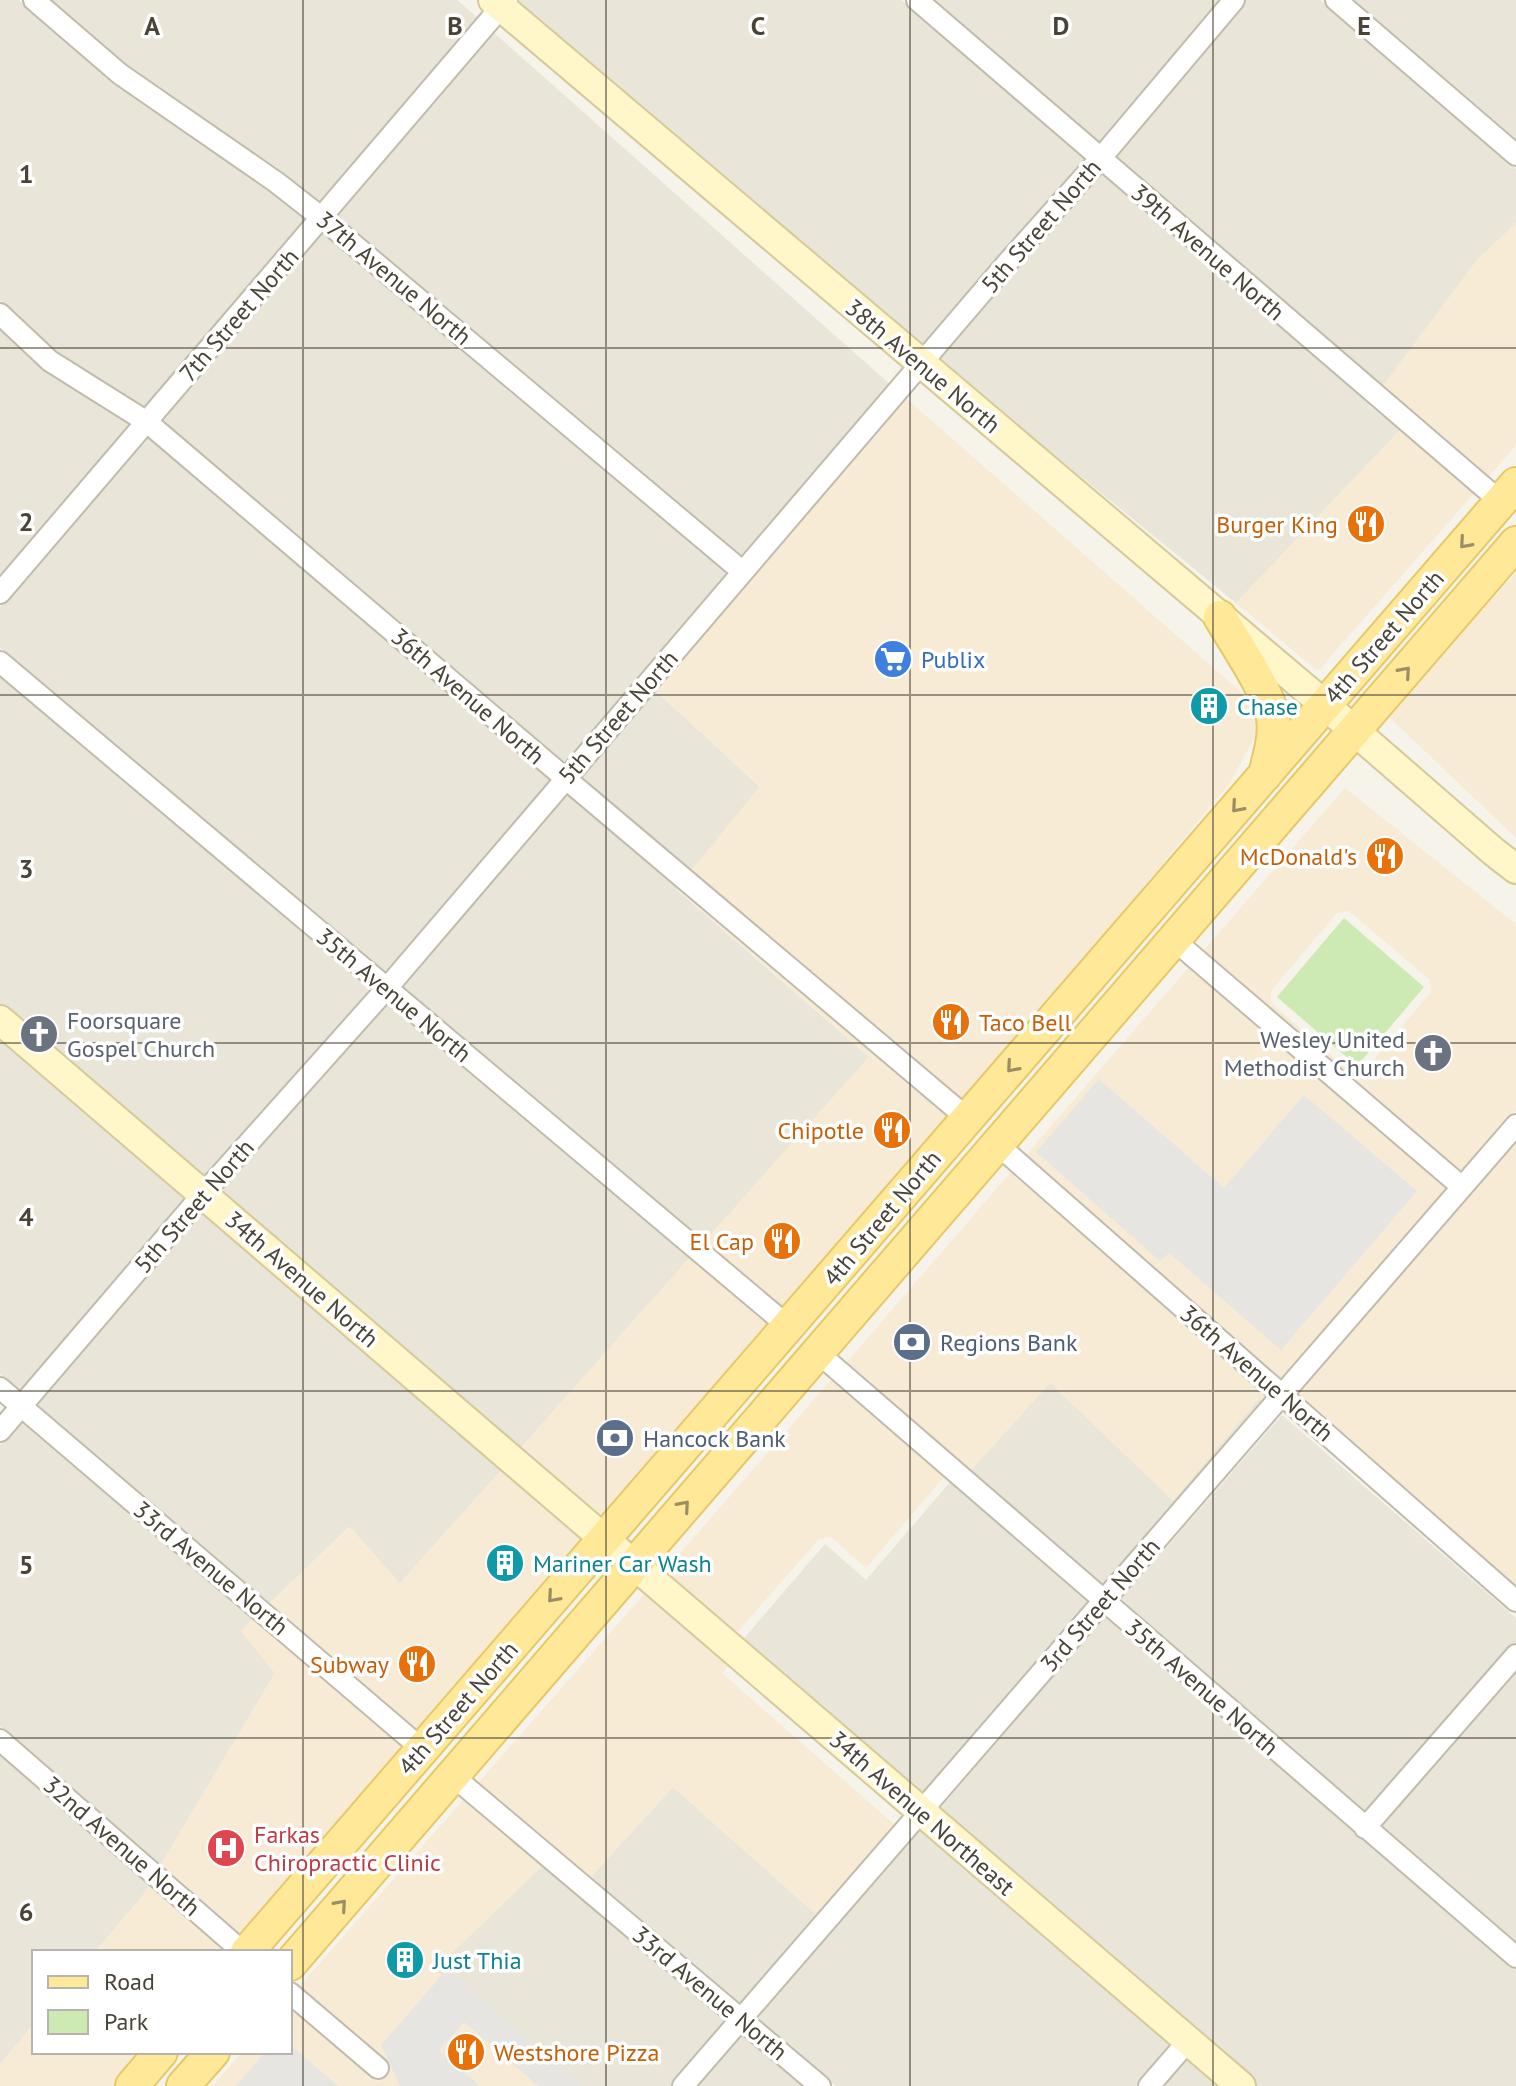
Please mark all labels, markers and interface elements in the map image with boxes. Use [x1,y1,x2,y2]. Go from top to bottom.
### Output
text: A [144,9,160,42]
text: B [447,9,463,42]
text: C [751,9,765,42]
text: D [1053,9,1069,42]
text: E [1357,9,1371,42]
street label: 5th Street North [974,153,1108,299]
text: 1 [19,157,33,190]
street label: 39th Avenue North [1125,177,1291,327]
street label: 37th Avenue North [310,204,478,352]
street label: 7th Street North [173,242,305,388]
street label: 38th Avenue North [839,292,1007,440]
restaurant icon: Burger King [1345,503,1387,545]
text: 2 [19,505,33,538]
place label: Burger King [1216,509,1338,540]
one-way arrow [1460,534,1475,548]
street label: 4th Street North [1317,564,1451,710]
street label: 36th Avenue North [385,621,551,771]
supermarket icon: Publix [872,638,914,680]
street label: 5th Street North [551,644,685,790]
place label: Publix [921,644,985,675]
one-way arrow [1395,667,1410,682]
building icon: Chase [1188,685,1230,727]
place label: Chase [1237,691,1298,722]
one-way arrow [1232,797,1247,812]
restaurant icon: McDonald's [1364,835,1406,877]
place label: McDonald's [1240,841,1357,872]
text: 3 [19,852,33,885]
street label: 35th Avenue North [310,921,478,1069]
restaurant icon: Taco Bell [930,1001,972,1043]
place label: Foorsquare Gospel Church [67,1005,215,1064]
place label: Taco Bell [979,1007,1071,1038]
church icon: Foorsquare Gospel Church [18,1013,60,1055]
place label: Wesley United Methodist Church [1224,1024,1405,1083]
church icon: Wesley United Methodist Church [1412,1032,1454,1074]
one-way arrow [1007,1057,1022,1072]
restaurant icon: Chipotle [871,1109,913,1151]
place label: Chipotle [778,1115,864,1146]
street label: 5th Street North [127,1133,261,1279]
street label: 4th Street North [816,1144,948,1292]
text: 4 [19,1200,34,1233]
street label: 34th Avenue North [219,1204,385,1354]
restaurant icon: El Cap [761,1220,803,1262]
place label: El Cap [690,1226,754,1257]
street label: 36th Avenue North [1174,1298,1340,1448]
bank icon: Regions Bank [891,1321,933,1363]
place label: Regions Bank [940,1327,1078,1358]
bank icon: Hancock Bank [594,1417,636,1459]
place label: Hancock Bank [643,1423,786,1454]
street label: 33rd Avenue North [127,1494,295,1642]
one-way arrow [675,1501,689,1516]
street label: 3rd Street North [1033,1532,1167,1678]
building icon: Mariner Car Wash [484,1542,526,1584]
text: 5 [19,1548,33,1581]
place label: Mariner Car Wash [533,1548,712,1579]
one-way arrow [548,1588,563,1603]
street label: 35th Avenue North [1119,1612,1285,1762]
street label: 4th Street North [391,1635,525,1781]
restaurant icon: Subway [396,1643,438,1685]
place label: Subway [310,1649,389,1680]
street label: 34th Avenue Northeast [823,1724,1021,1902]
street label: 32nd Avenue North [37,1769,207,1923]
place label: Farkas Chiropractic Clinic [254,1819,441,1878]
hospital icon: Farkas Chiropractic Clinic [205,1827,247,1869]
text: 6 [19,1895,33,1928]
one-way arrow [331,1900,346,1914]
street label: 33rd Avenue North [626,1919,794,2067]
building icon: Just Thia [384,1939,426,1981]
place label: Just Thia [432,1945,522,1976]
legend [32,1950,292,2054]
text: Road [104,1966,155,1997]
text: Park [104,2006,149,2037]
restaurant icon: Westshore Pizza [445,2031,487,2073]
place label: Westshore Pizza [494,2037,659,2068]

